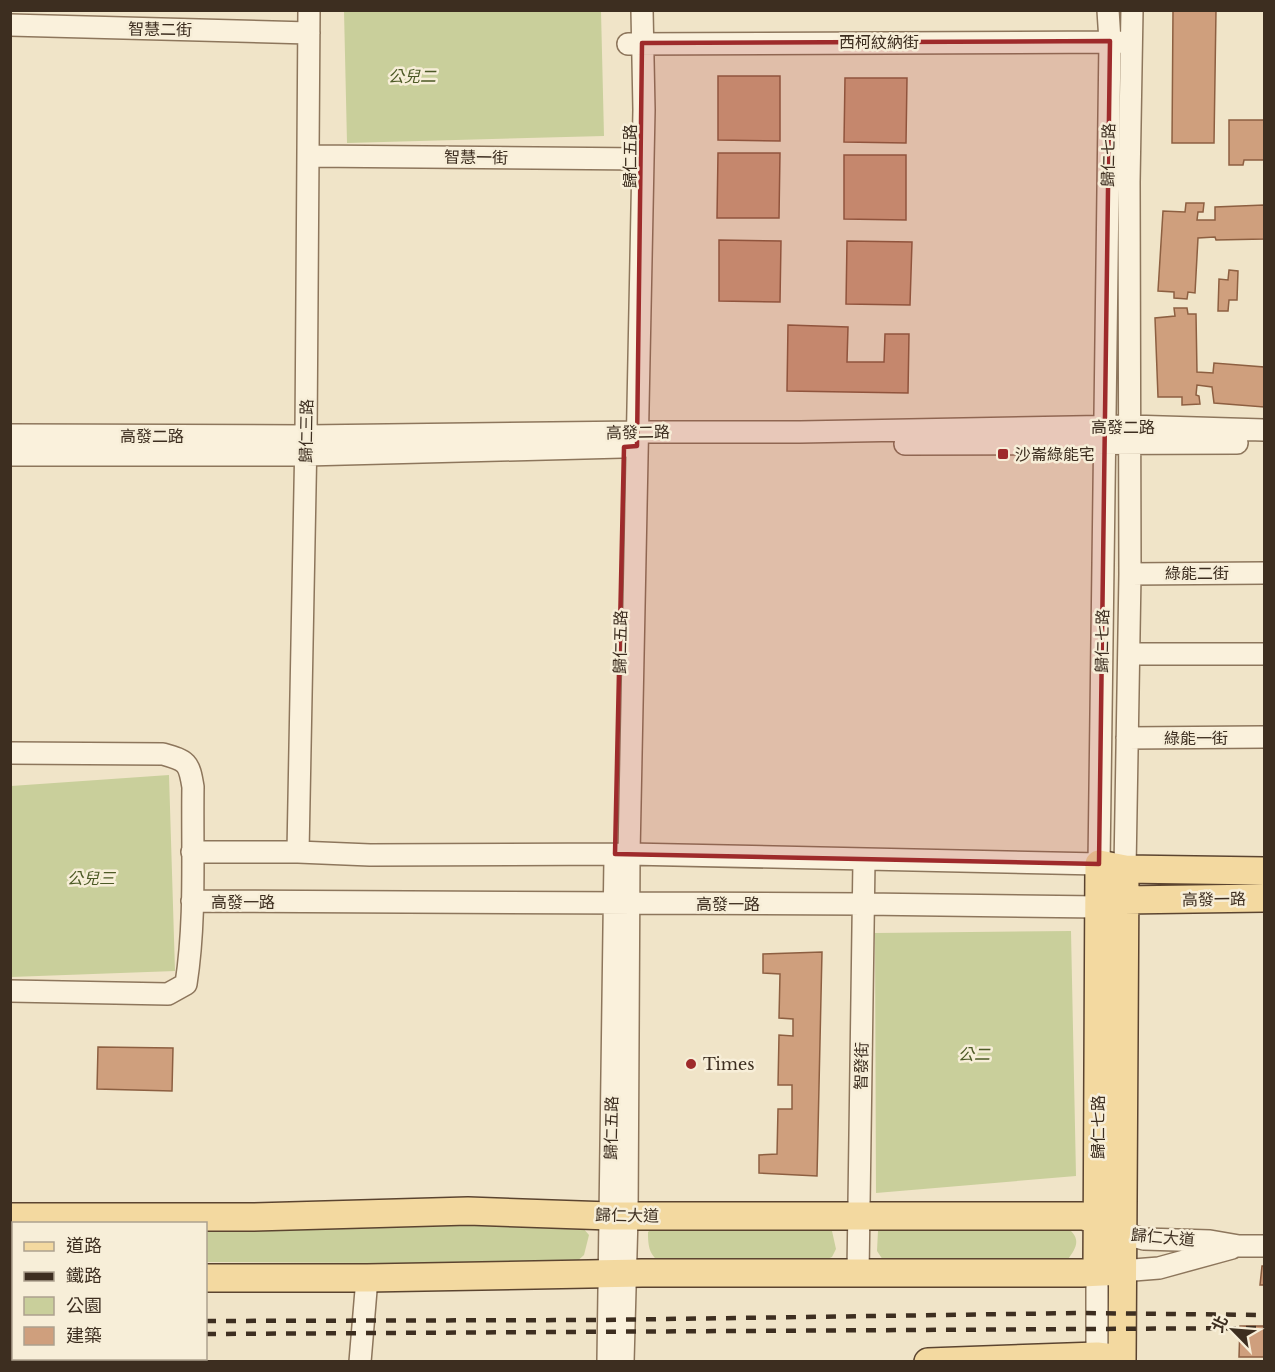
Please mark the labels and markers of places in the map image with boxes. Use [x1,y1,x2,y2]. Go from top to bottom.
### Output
place label: 沙崙綠能宅 [1015,444,1095,464]
marker: 沙崙綠能宅 [996,447,1010,461]
place label: Times [703,1054,754,1074]
marker: Times [684,1057,698,1071]

